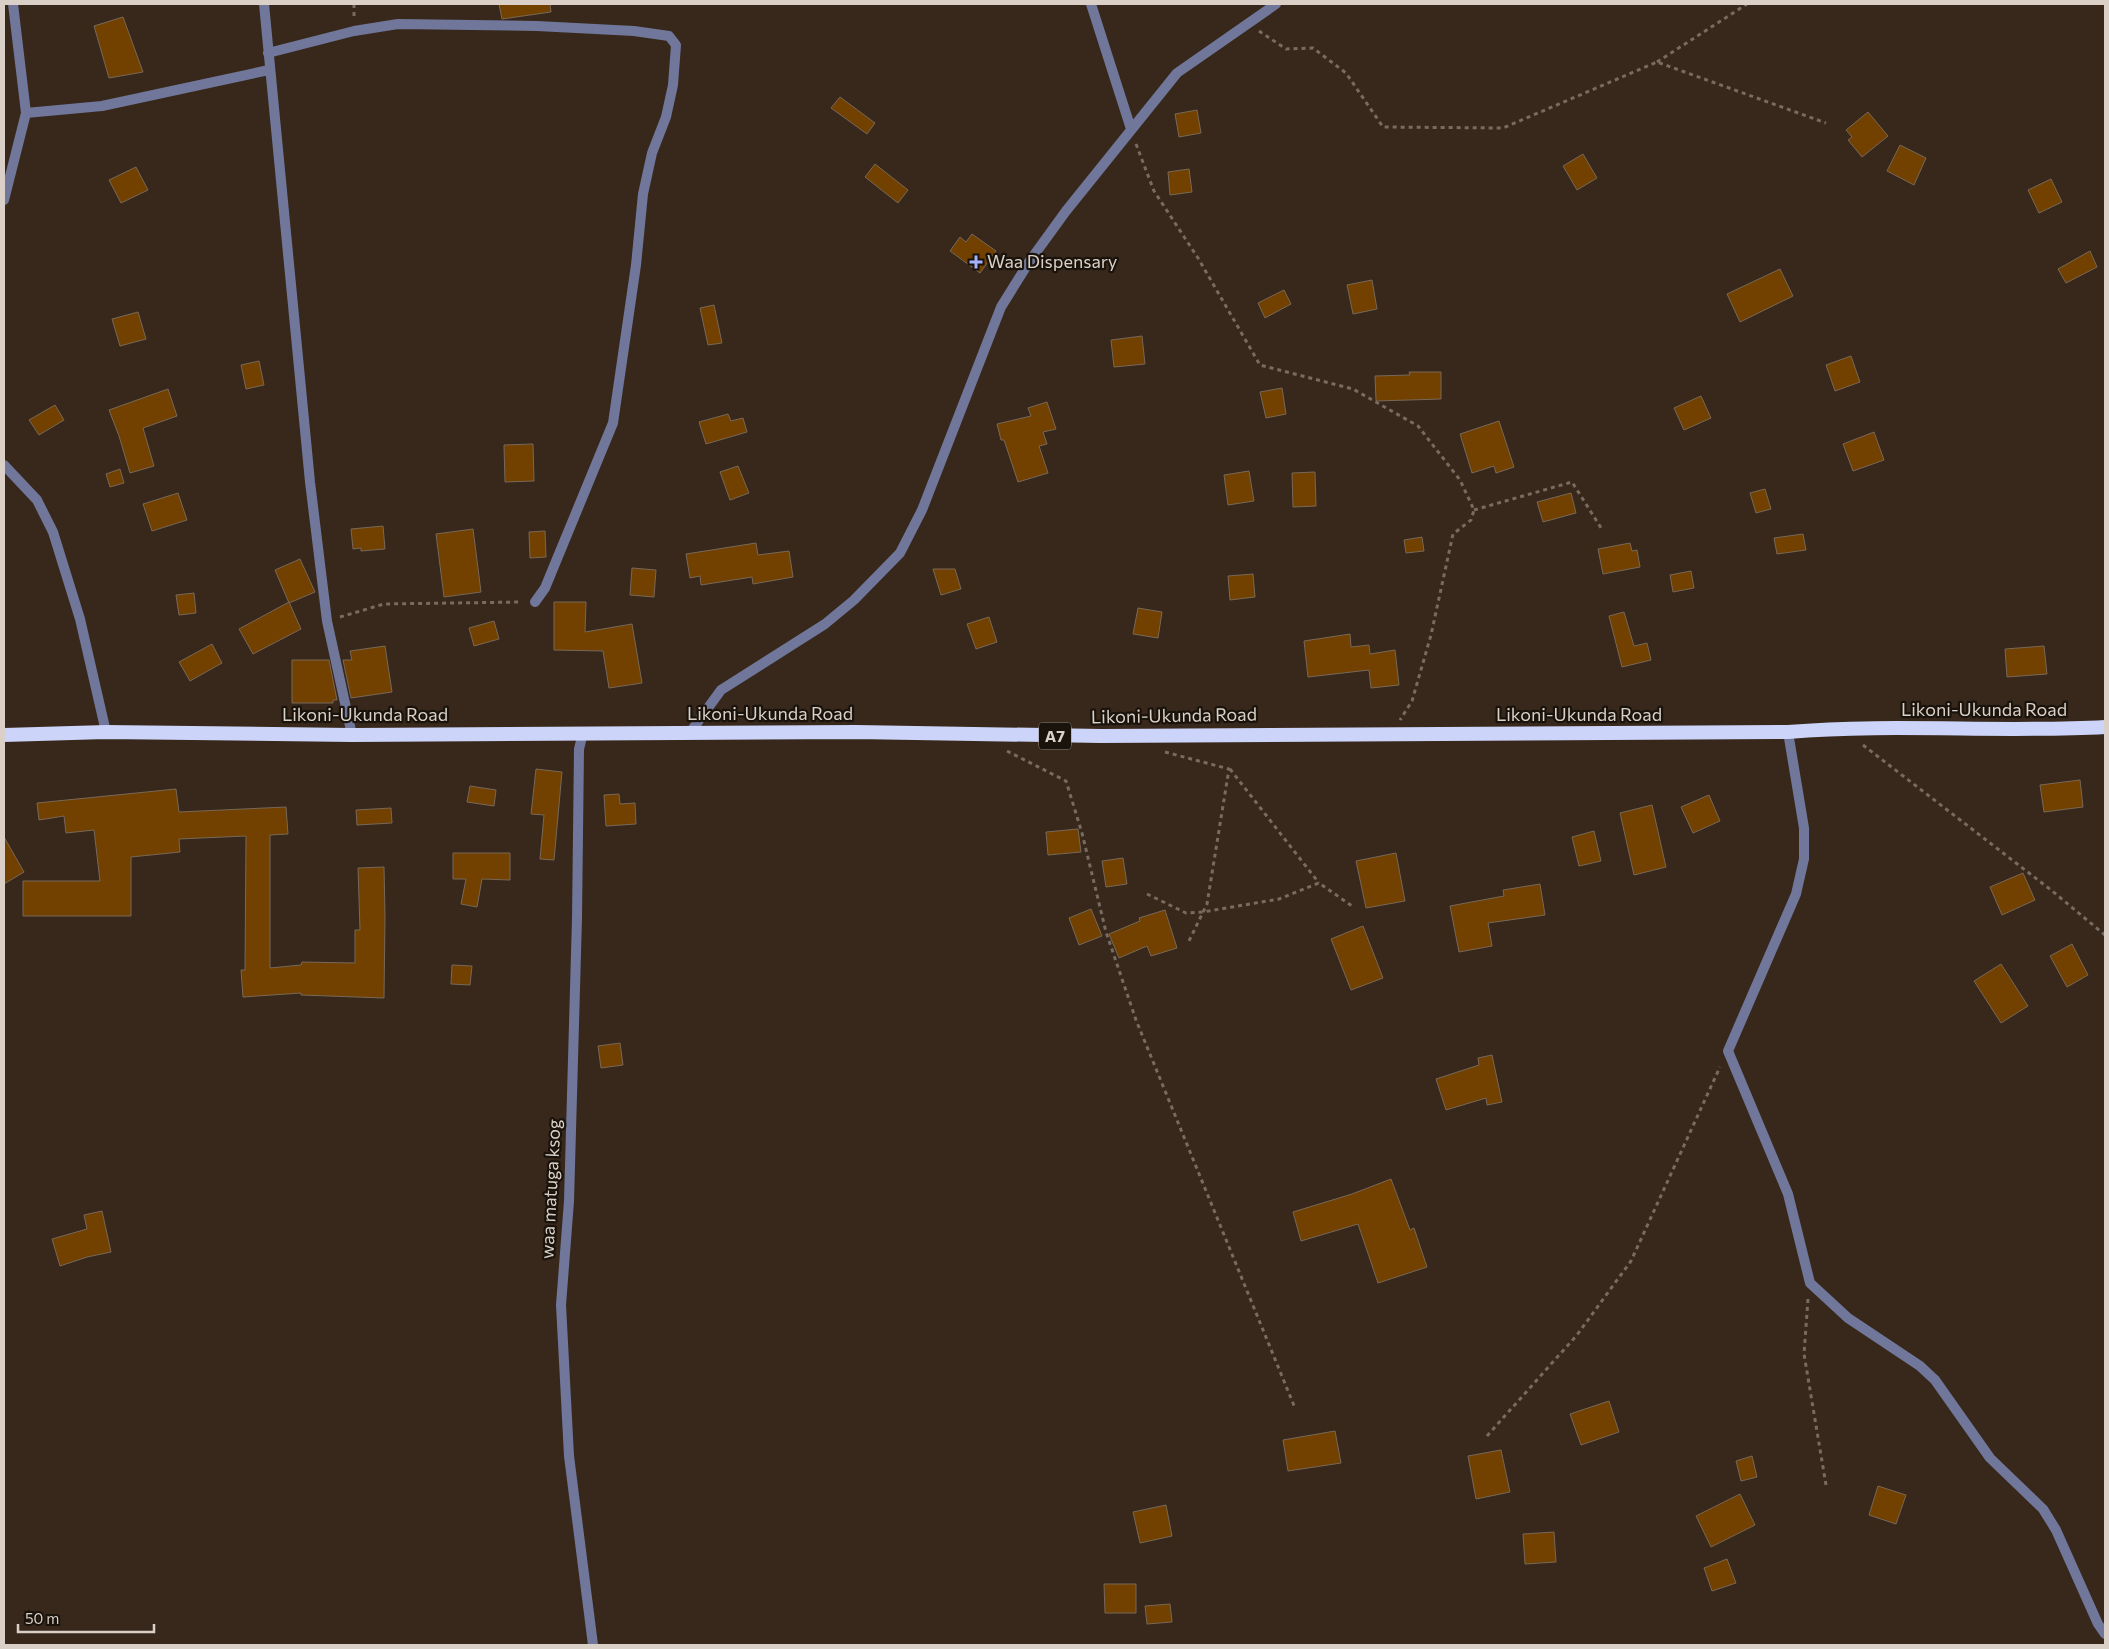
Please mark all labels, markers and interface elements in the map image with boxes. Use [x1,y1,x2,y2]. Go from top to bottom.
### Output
place label: Waa Dispensary [987,250,1117,272]
marker: Waa Dispensary [969,255,983,269]
street label: Likoni-Ukunda Road [1901,698,2067,720]
street label: Likoni-Ukunda Road [687,702,853,724]
street label: Likoni-Ukunda Road [282,703,448,725]
street label: Likoni-Ukunda Road [1091,703,1257,727]
street label: Likoni-Ukunda Road [1496,703,1662,725]
road number: A7 [1039,722,1071,749]
street label: waa matuga ksog [535,1118,565,1259]
scale bar [18,1602,154,1634]
text: 50 m [25,1609,59,1627]

